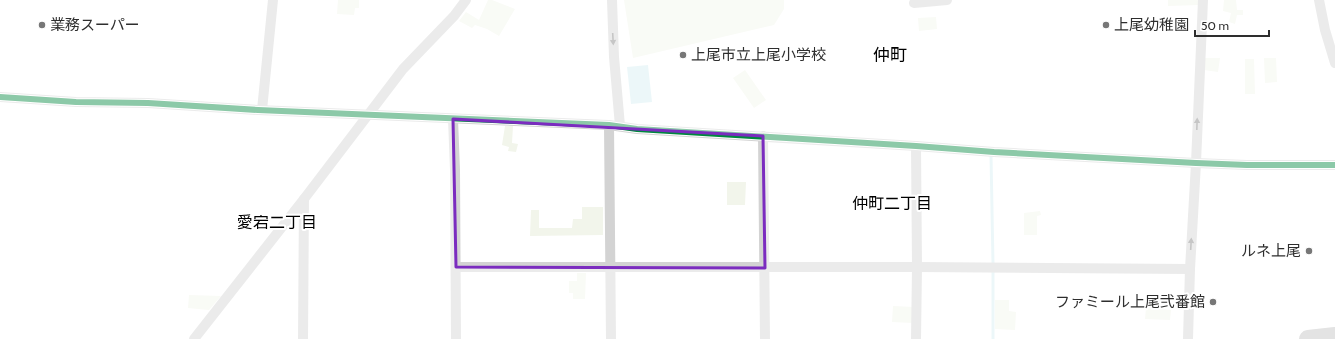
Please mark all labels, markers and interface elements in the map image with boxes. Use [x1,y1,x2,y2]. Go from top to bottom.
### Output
scale bar [1195,12,1269,38]
place label: 業務スーパー [50,16,140,34]
place label: 上尾幼稚園 [1114,16,1189,34]
text: 50 m [1201,18,1229,33]
marker: 業務スーパー [37,20,47,30]
marker: 上尾幼稚園 [1101,20,1111,30]
one-way arrow [610,33,616,46]
district label: 仲町 [873,45,907,65]
place label: 上尾市立上尾小学校 [691,46,826,64]
marker: 上尾市立上尾小学校 [678,50,688,60]
one-way arrow [1194,118,1201,130]
district label: 仲町二丁目 [852,194,932,213]
district label: 愛宕二丁目 [237,213,317,232]
one-way arrow [1188,238,1195,250]
place label: ルネ上尾 [1241,242,1301,260]
marker: ルネ上尾 [1304,246,1314,256]
place label: ファミール上尾弐番館 [1055,293,1205,311]
marker: ファミール上尾弐番館 [1208,297,1218,307]

